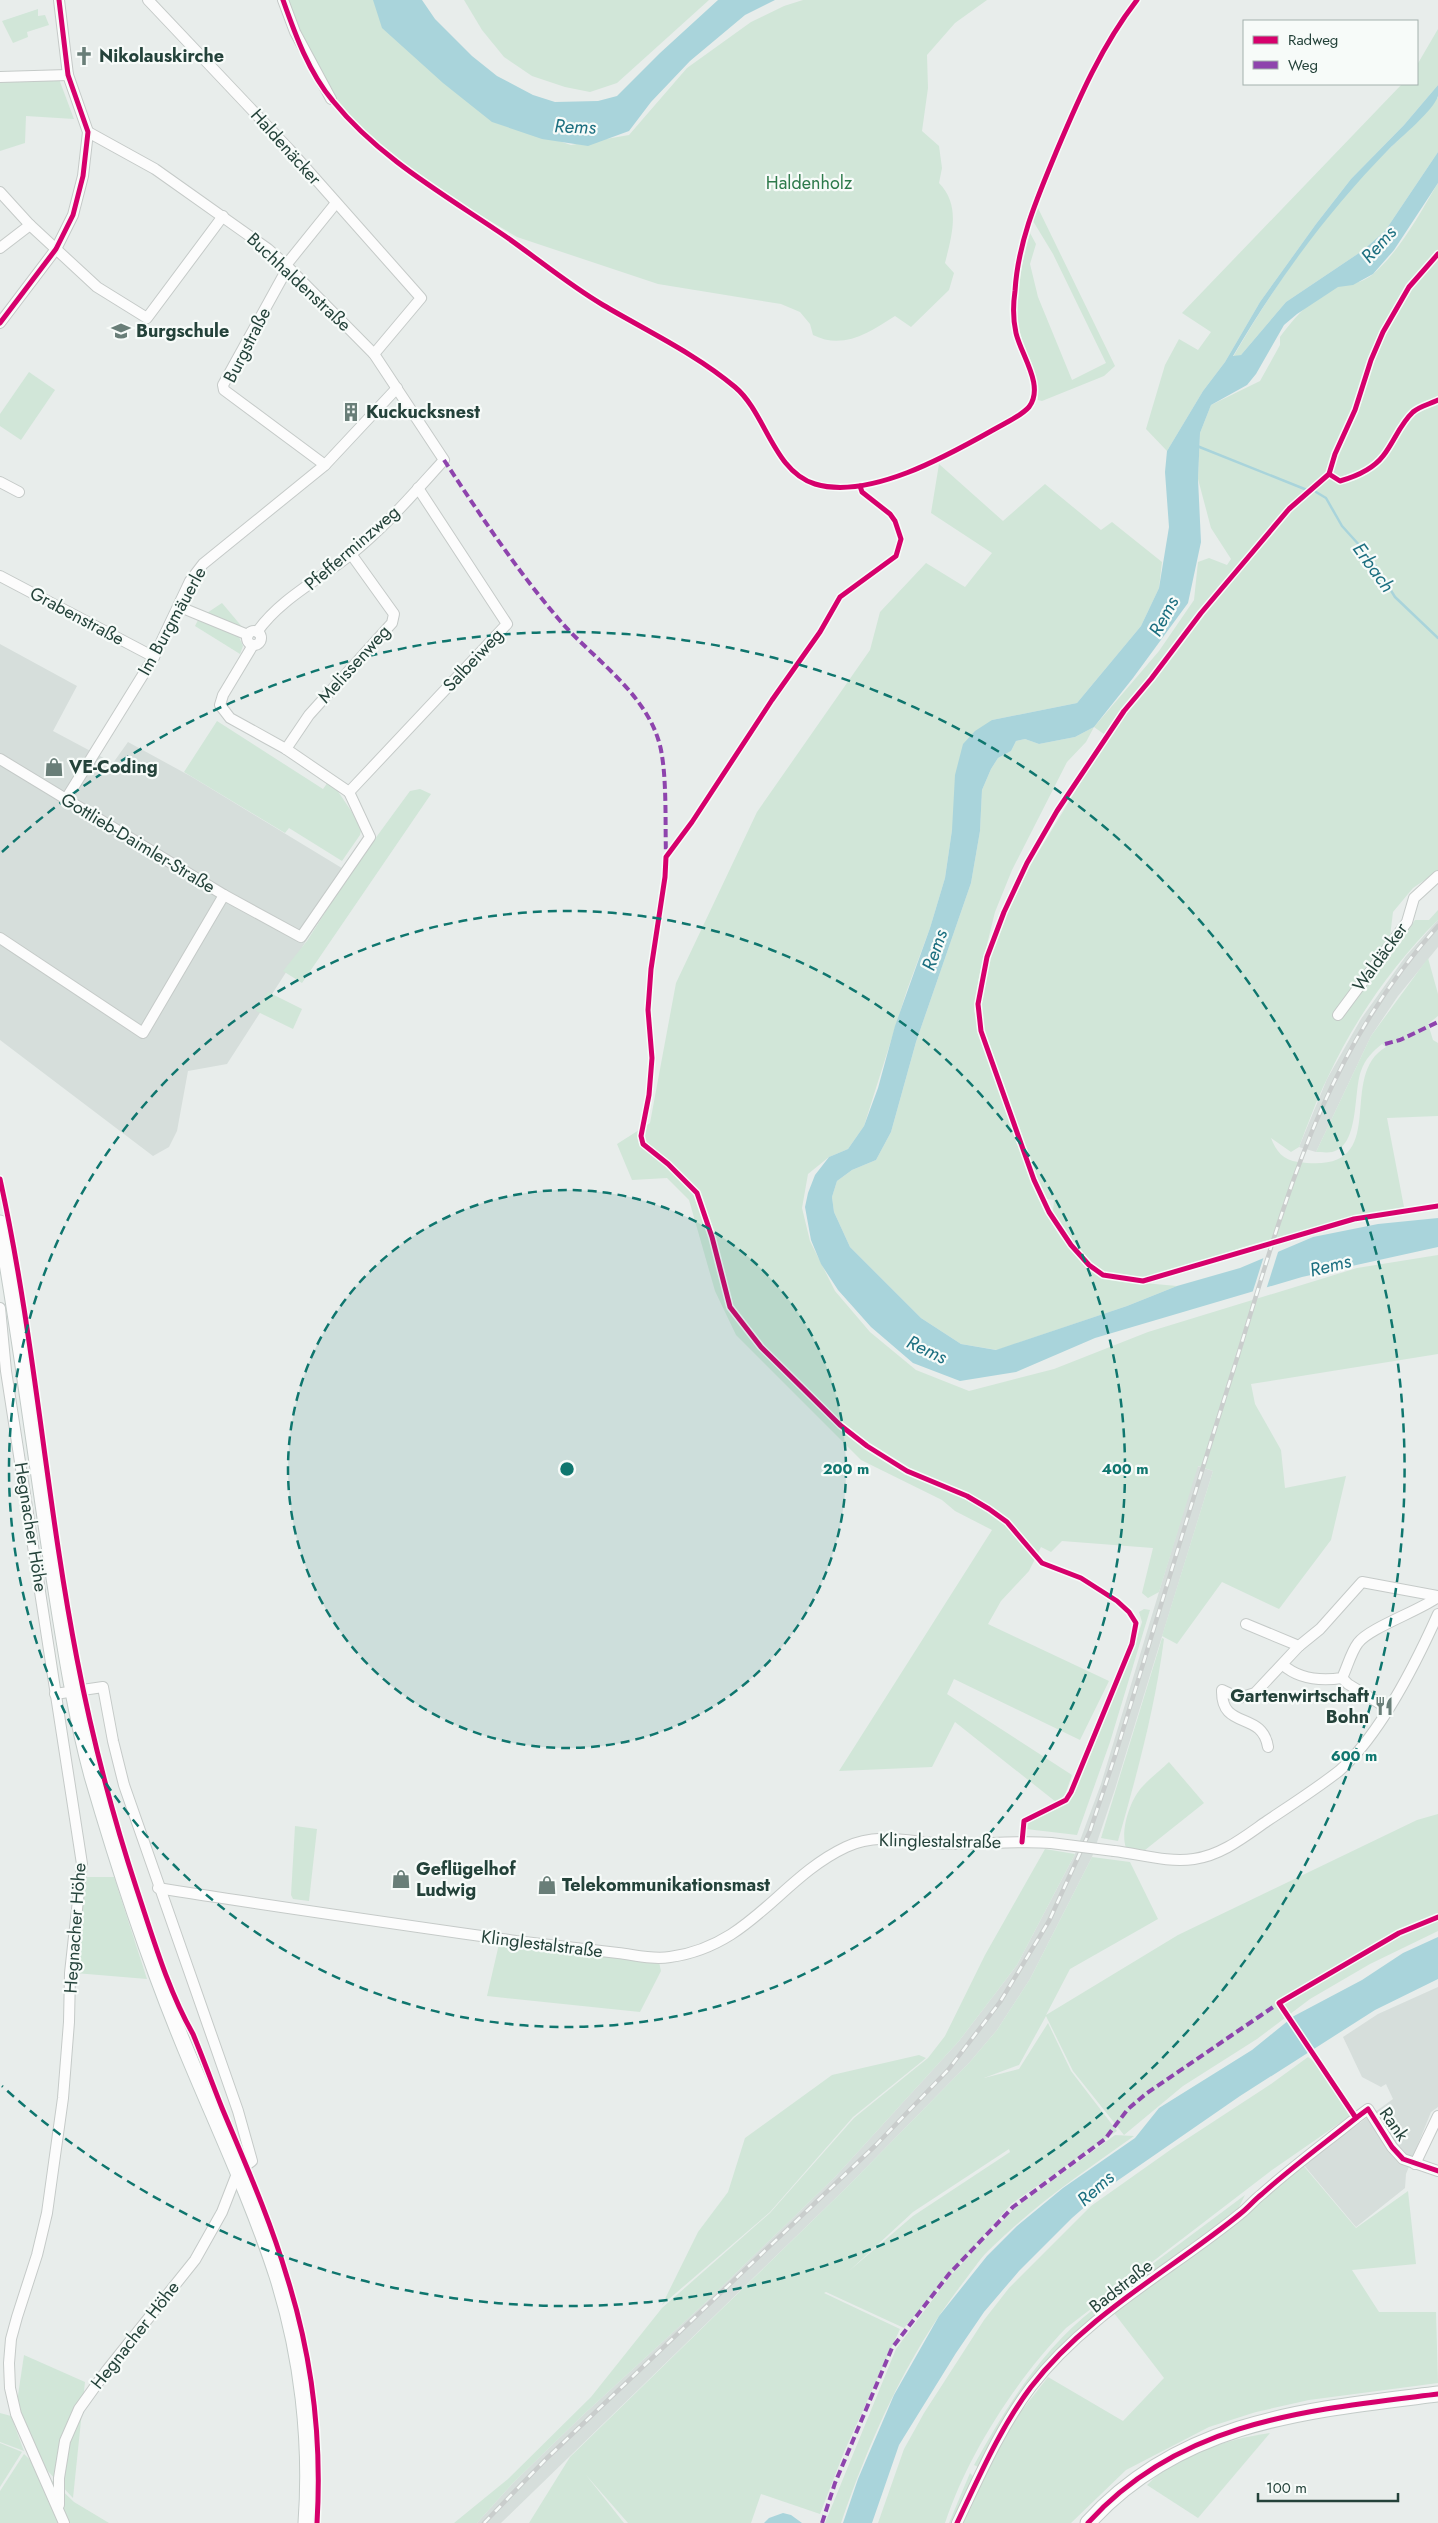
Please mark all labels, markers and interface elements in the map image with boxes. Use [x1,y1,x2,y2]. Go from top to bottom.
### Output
legend [1243,20,1418,85]
text: Radweg [1288,29,1338,51]
place label: Nikolauskirche [99,43,224,69]
church icon: Nikolauskirche [73,45,95,67]
text: Weg [1288,54,1318,76]
street label: Haldenäcker [245,103,328,192]
water label: Rems [554,112,597,141]
park label: Haldenholz [766,170,853,196]
water label: Rems [1354,219,1403,269]
street label: Buchhaldenstraße [241,227,357,337]
street label: Burgstraße [217,303,277,387]
place label: Burgschule [136,318,229,344]
school or university icon: Burgschule [110,320,132,342]
place label: Kuckucksnest [366,399,480,425]
building icon: Kuckucksnest [340,401,362,423]
street label: Pfefferminzweg [299,499,405,597]
water label: Erbach [1346,537,1401,598]
street label: Im Burgmäuerle [131,562,213,680]
street label: Grabenstraße [25,580,129,652]
water label: Rems [1142,591,1185,641]
street label: Melissenweg [312,619,396,709]
street label: Salbeiweg [437,622,509,698]
place label: VE-Coding [68,754,158,780]
shop icon: VE-Coding [43,756,65,778]
street label: Gottlieb-Daimler-Straße [56,787,220,899]
street label: Waldäcker [1346,917,1414,997]
water label: Rems [915,926,954,974]
water label: Rems [1307,1247,1354,1284]
water label: Rems [902,1328,952,1371]
text: 200 m [823,1458,869,1480]
text: 400 m [1101,1458,1149,1480]
street label: Hegnacher Höhe [8,1460,54,1594]
centre of rings [558,1460,576,1478]
place label: Gartenwirtschaft Bohn [1230,1683,1369,1730]
restaurant icon: Gartenwirtschaft Bohn [1373,1695,1395,1717]
text: 600 m [1331,1745,1377,1767]
street label: Klinglestalstraße [879,1827,1001,1855]
place label: Geflügelhof Ludwig [416,1856,516,1903]
street label: Hegnacher Höhe [57,1862,93,1994]
shop icon: Geflügelhof Ludwig [390,1868,412,1890]
place label: Telekommunikationsmast [562,1872,770,1898]
shop icon: Telekommunikationsmast [536,1874,558,1896]
street label: Klinglestalstraße [480,1924,604,1964]
street label: Rank [1373,2102,1415,2146]
water label: Rems [1071,2164,1120,2212]
street label: Badstraße [1084,2253,1158,2319]
street label: Hegnacher Höhe [84,2275,186,2395]
scale bar [1258,2470,1398,2502]
text: 100 m [1266,2477,1307,2499]

